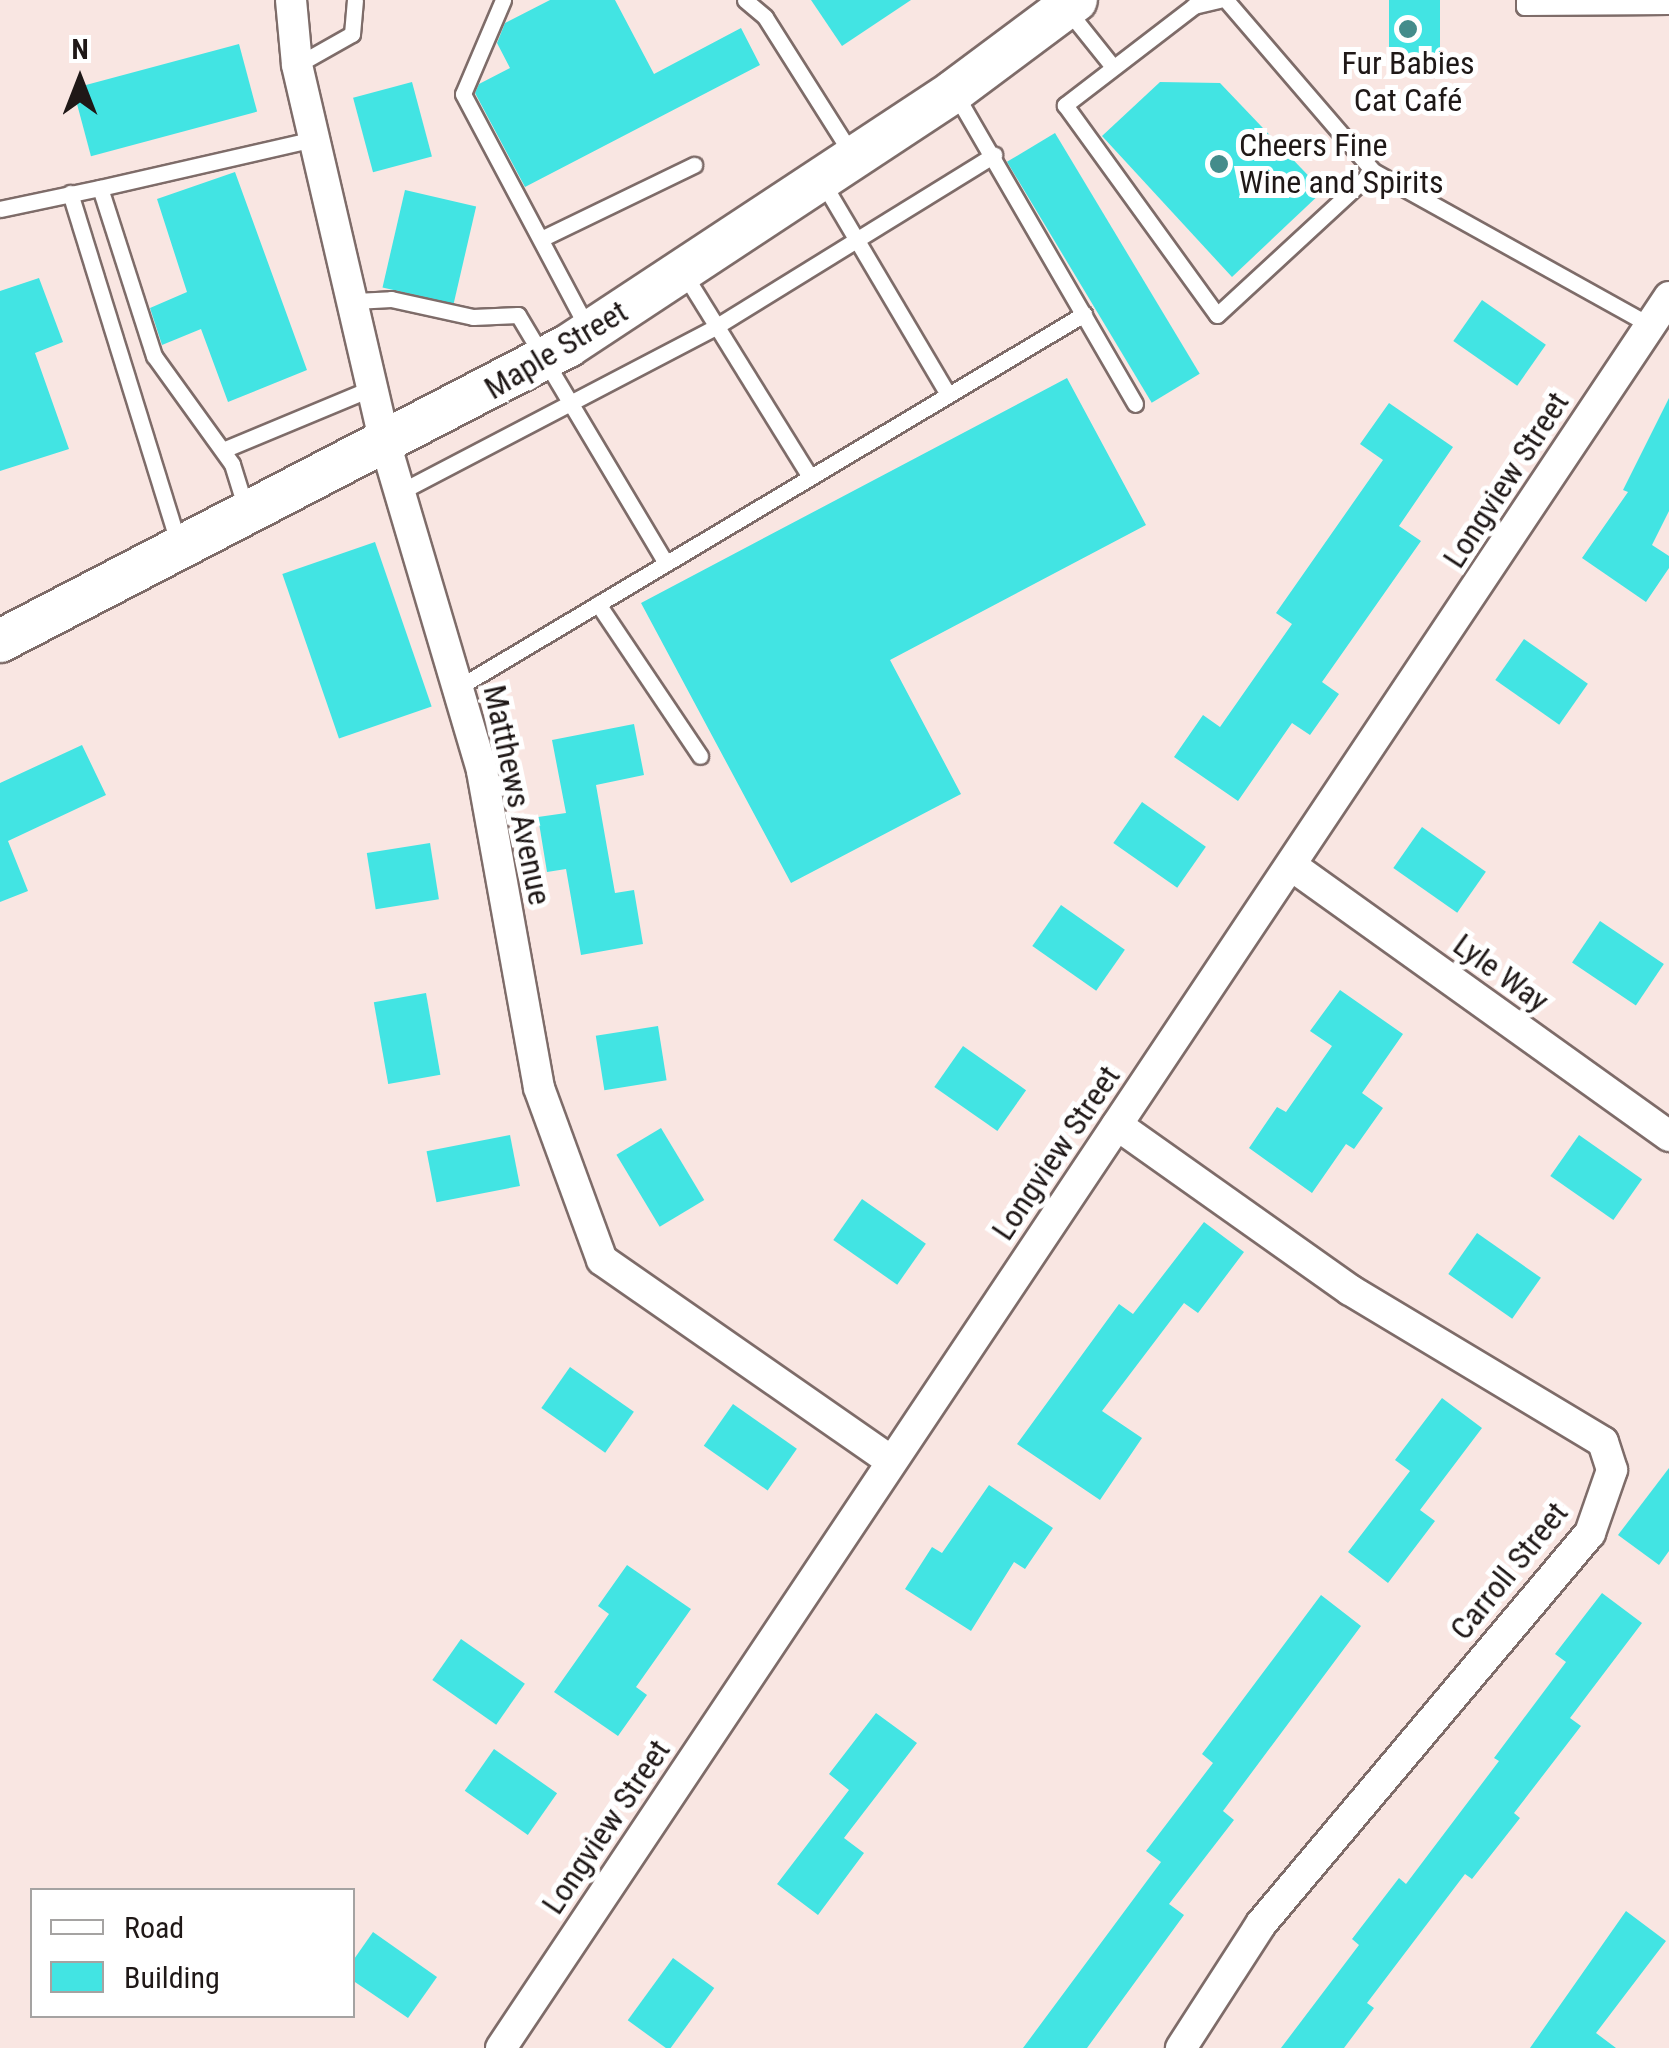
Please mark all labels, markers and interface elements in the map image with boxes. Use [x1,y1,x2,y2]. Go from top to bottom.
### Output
marker: Fur Babies Cat Café [1397,18,1419,40]
north arrow [30,30,130,130]
text: N [71,33,89,66]
place label: Fur Babies Cat Café [1341,45,1475,120]
place label: Cheers Fine Wine and Spirits [1239,127,1443,202]
marker: Cheers Fine Wine and Spirits [1208,153,1230,175]
street label: Maple Street [478,292,634,408]
street label: Longview Street [1435,385,1577,575]
street label: Matthews Avenue [475,682,559,908]
street label: Lyle Way [1446,926,1556,1020]
street label: Longview Street [984,1059,1128,1247]
street label: Carroll Street [1442,1495,1576,1647]
street label: Longview Street [534,1733,678,1921]
legend [30,1888,355,2018]
text: Road [124,1910,184,1945]
text: Building [124,1960,220,1995]

